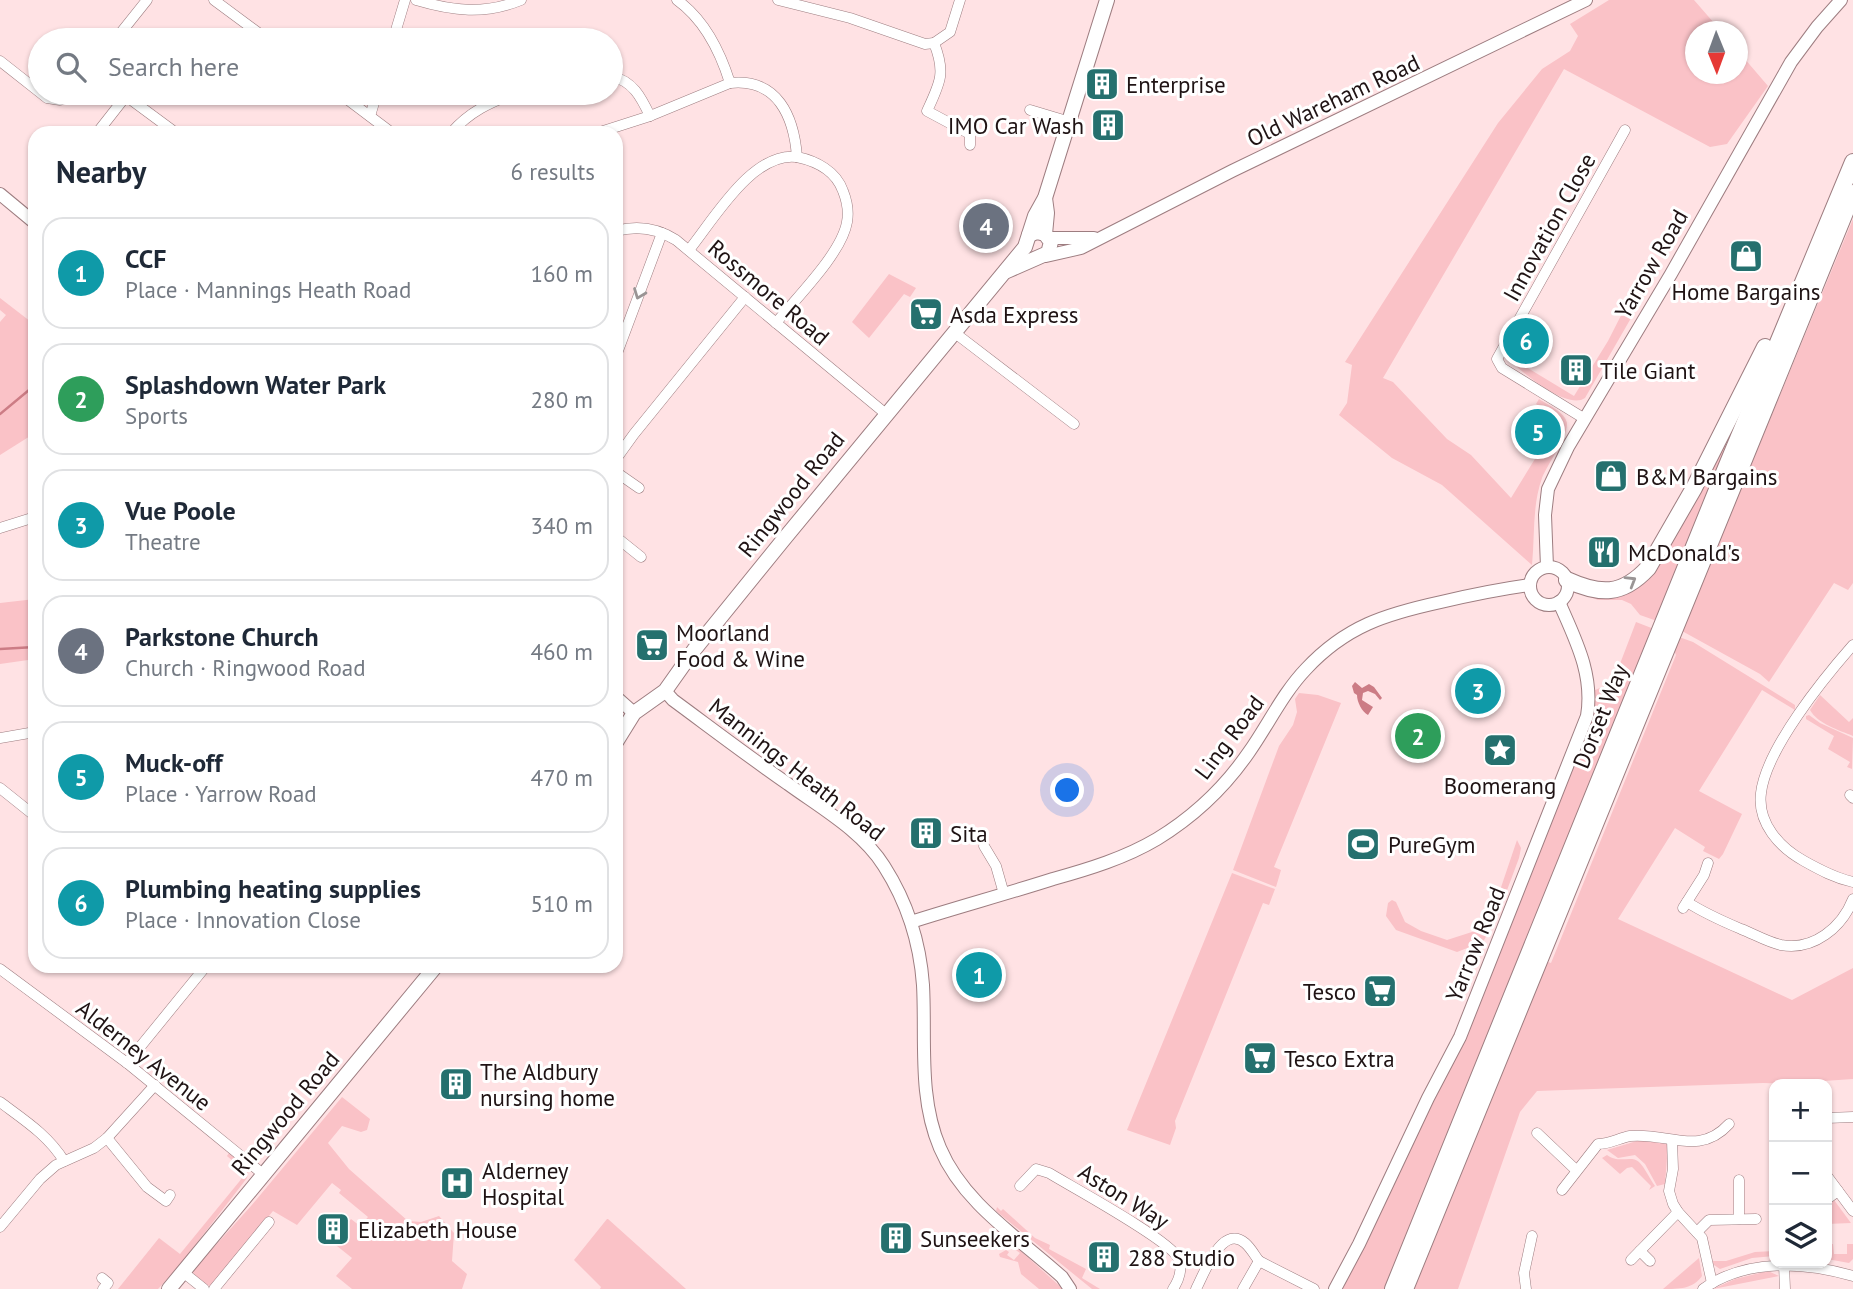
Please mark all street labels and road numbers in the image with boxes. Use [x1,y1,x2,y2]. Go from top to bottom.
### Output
street label: Old Wareham Road [1242,47,1424,153]
street label: Innovation Close [1496,148,1602,306]
street label: Yarrow Road [1608,204,1694,324]
street label: Rossmore Road [702,233,836,351]
street label: Ringwood Road [731,425,851,563]
street label: Dorset Way [1566,659,1634,773]
street label: Ling Road [1188,689,1270,785]
street label: Mannings Heath Road [703,691,891,847]
street label: Yarrow Road [1439,882,1511,1006]
street label: Alderney Avenue [71,993,217,1117]
street label: Ringwood Road [225,1045,345,1181]
street label: Aston Way [1073,1157,1175,1235]

